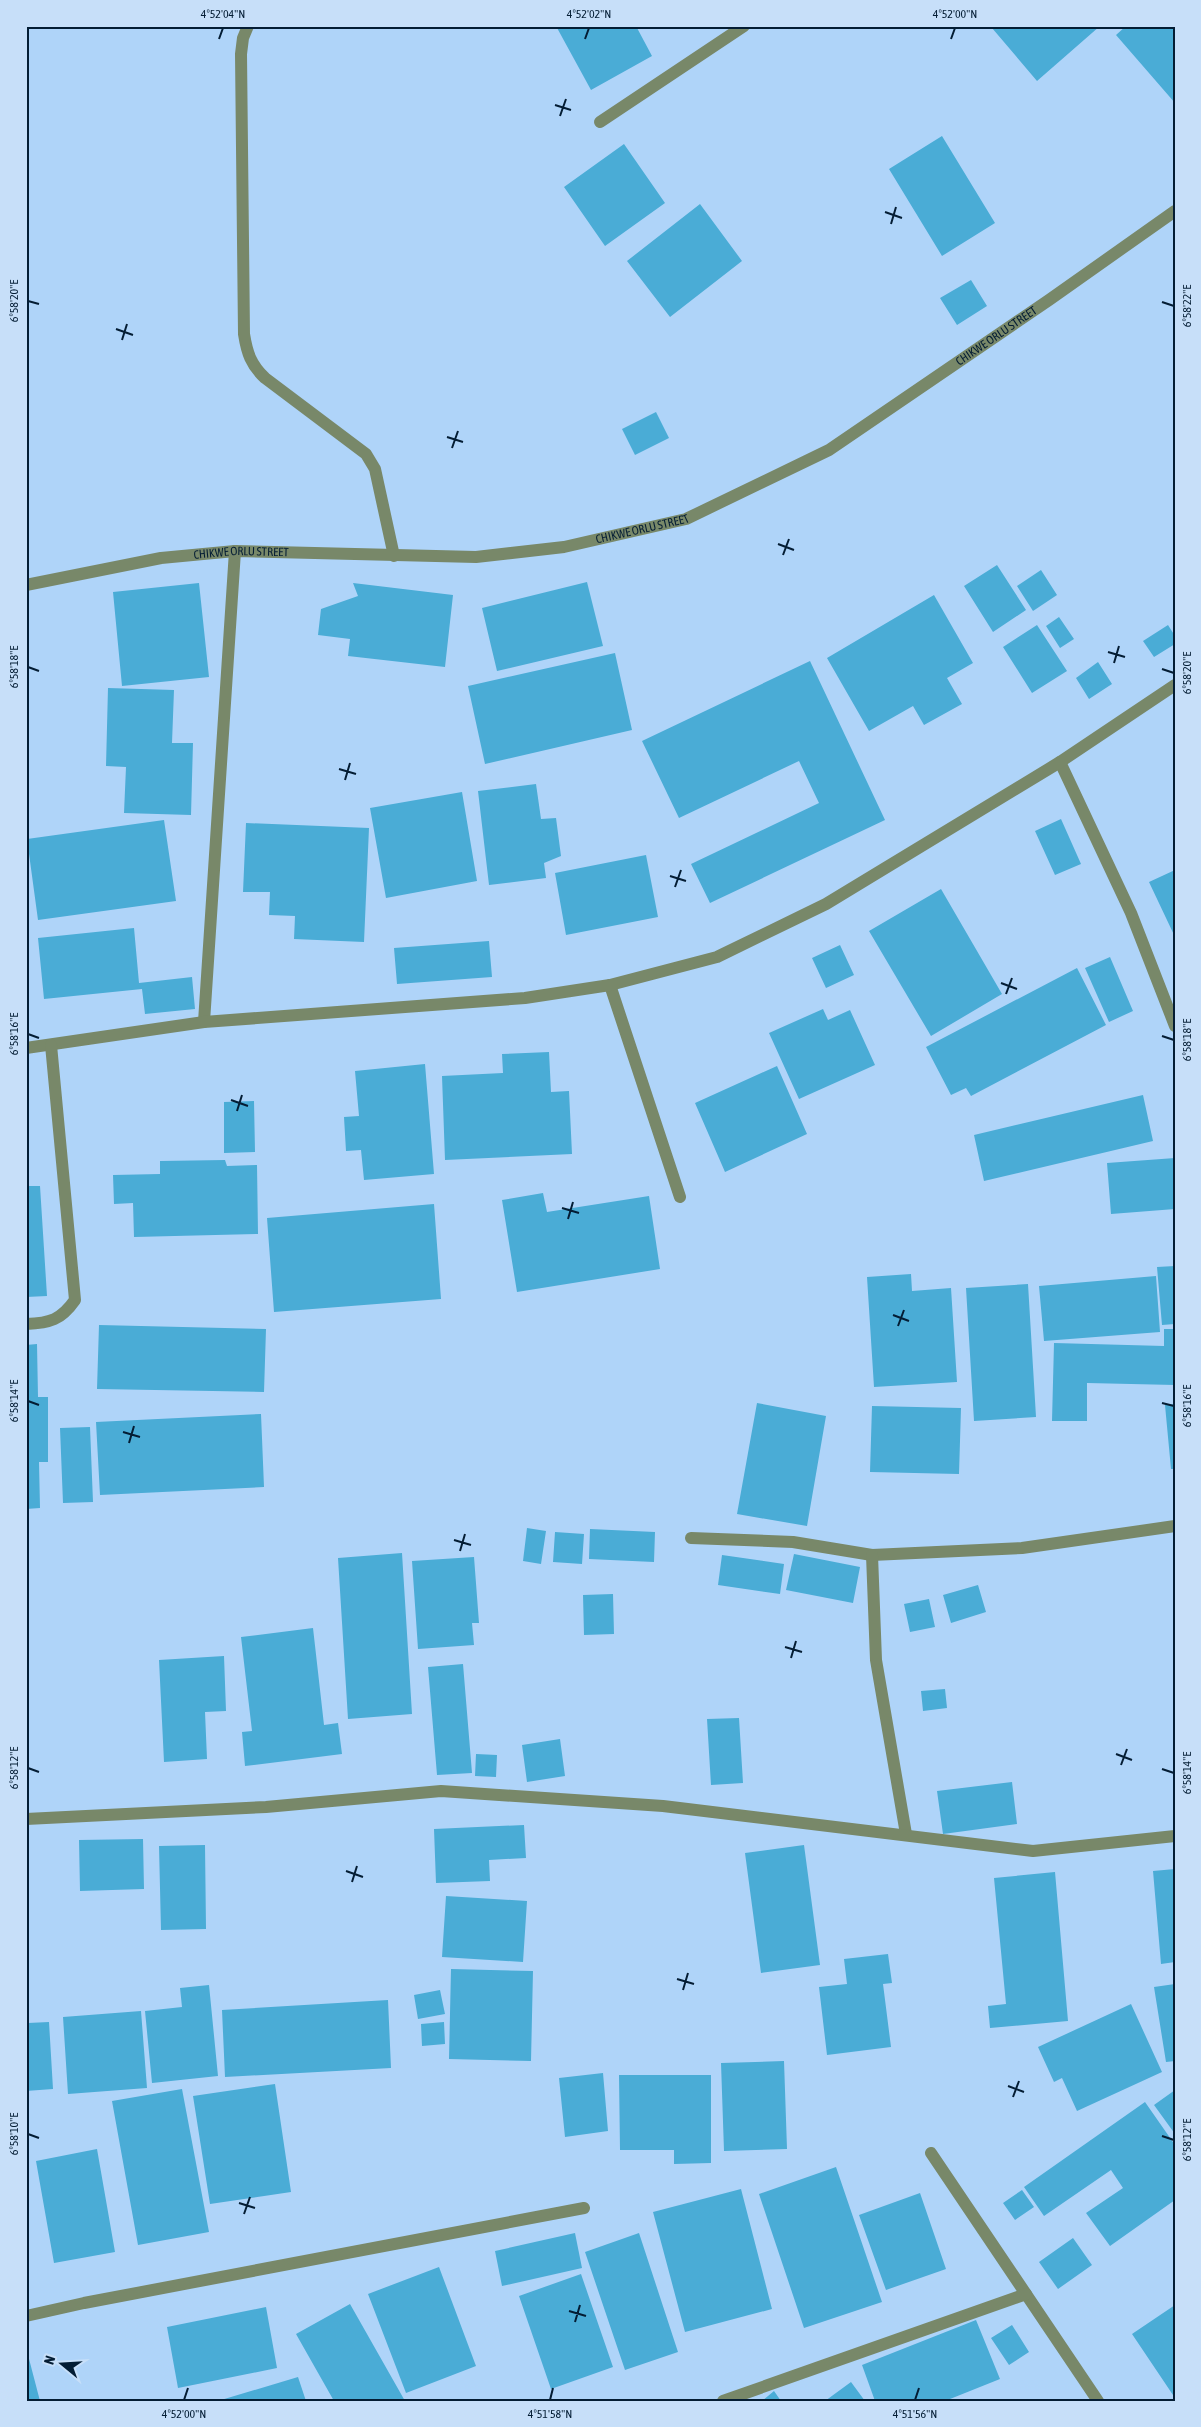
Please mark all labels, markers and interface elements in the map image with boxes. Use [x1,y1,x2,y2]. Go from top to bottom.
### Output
text: 4°52'04"N [201,7,245,21]
text: 4°52'02"N [567,7,611,21]
text: 4°52'00"N [933,7,977,21]
text: 6°58'20"E [7,280,21,322]
text: 6°58'22"E [1180,285,1194,327]
street label: CHIKWE ORLU STREET [953,303,1040,369]
street label: CHIKWE ORLU STREET [594,511,692,546]
street label: CHIKWE ORLU STREET [193,544,289,562]
text: 6°58'18"E [7,646,21,688]
text: 6°58'20"E [1180,652,1194,694]
text: 6°58'16"E [7,1013,21,1055]
text: 6°58'18"E [1180,1019,1194,1061]
text: 6°58'14"E [7,1380,21,1422]
text: 6°58'16"E [1180,1385,1194,1427]
text: 6°58'12"E [7,1747,21,1789]
text: 6°58'14"E [1180,1752,1194,1794]
text: 6°58'10"E [7,2113,21,2155]
text: 6°58'12"E [1180,2119,1194,2161]
north arrow [38,2340,88,2390]
text: N [41,2354,59,2366]
text: 4°52'00"N [162,2407,206,2421]
text: 4°51'58"N [528,2407,572,2421]
text: 4°51'56"N [893,2407,937,2421]

